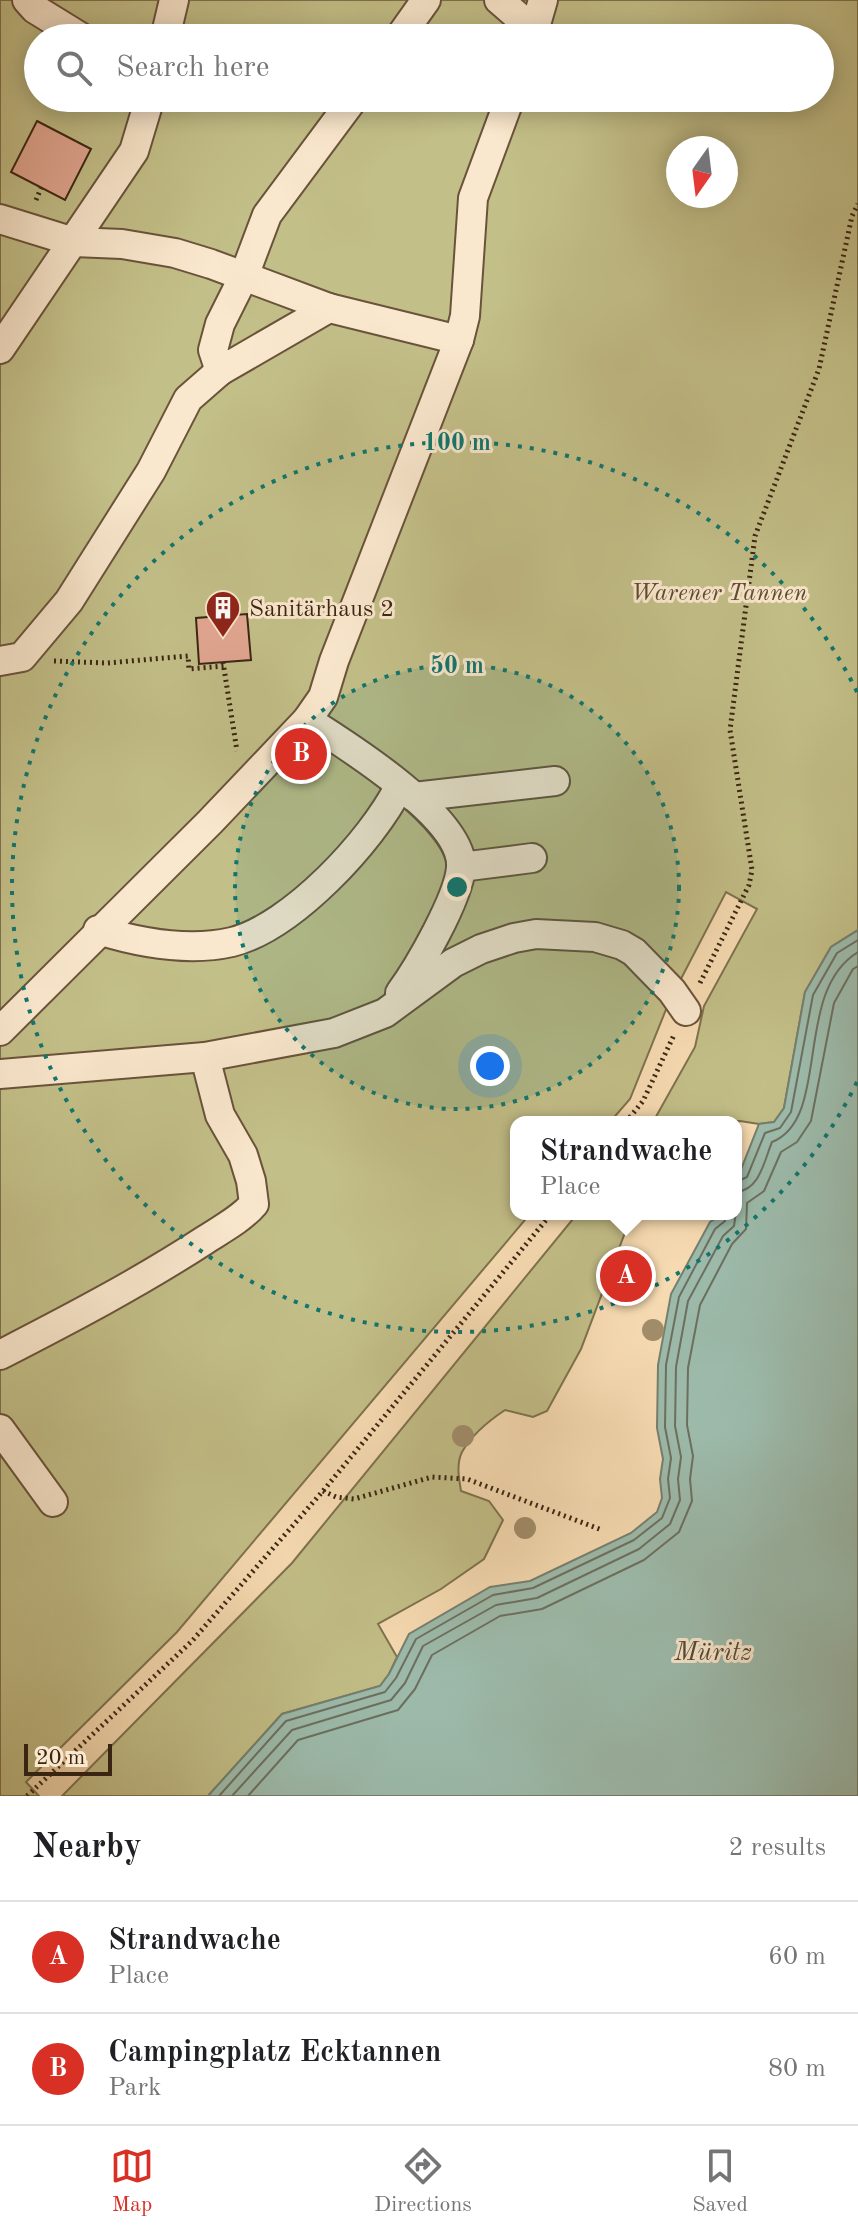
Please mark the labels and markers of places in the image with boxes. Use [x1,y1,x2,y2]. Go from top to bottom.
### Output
building icon: Sanitärhaus 2 [204,589,242,639]
place label: Sanitärhaus 2 [249,598,394,622]
pin: B [275,724,327,784]
centre of rings [443,873,471,901]
pin: A [600,1246,652,1306]

